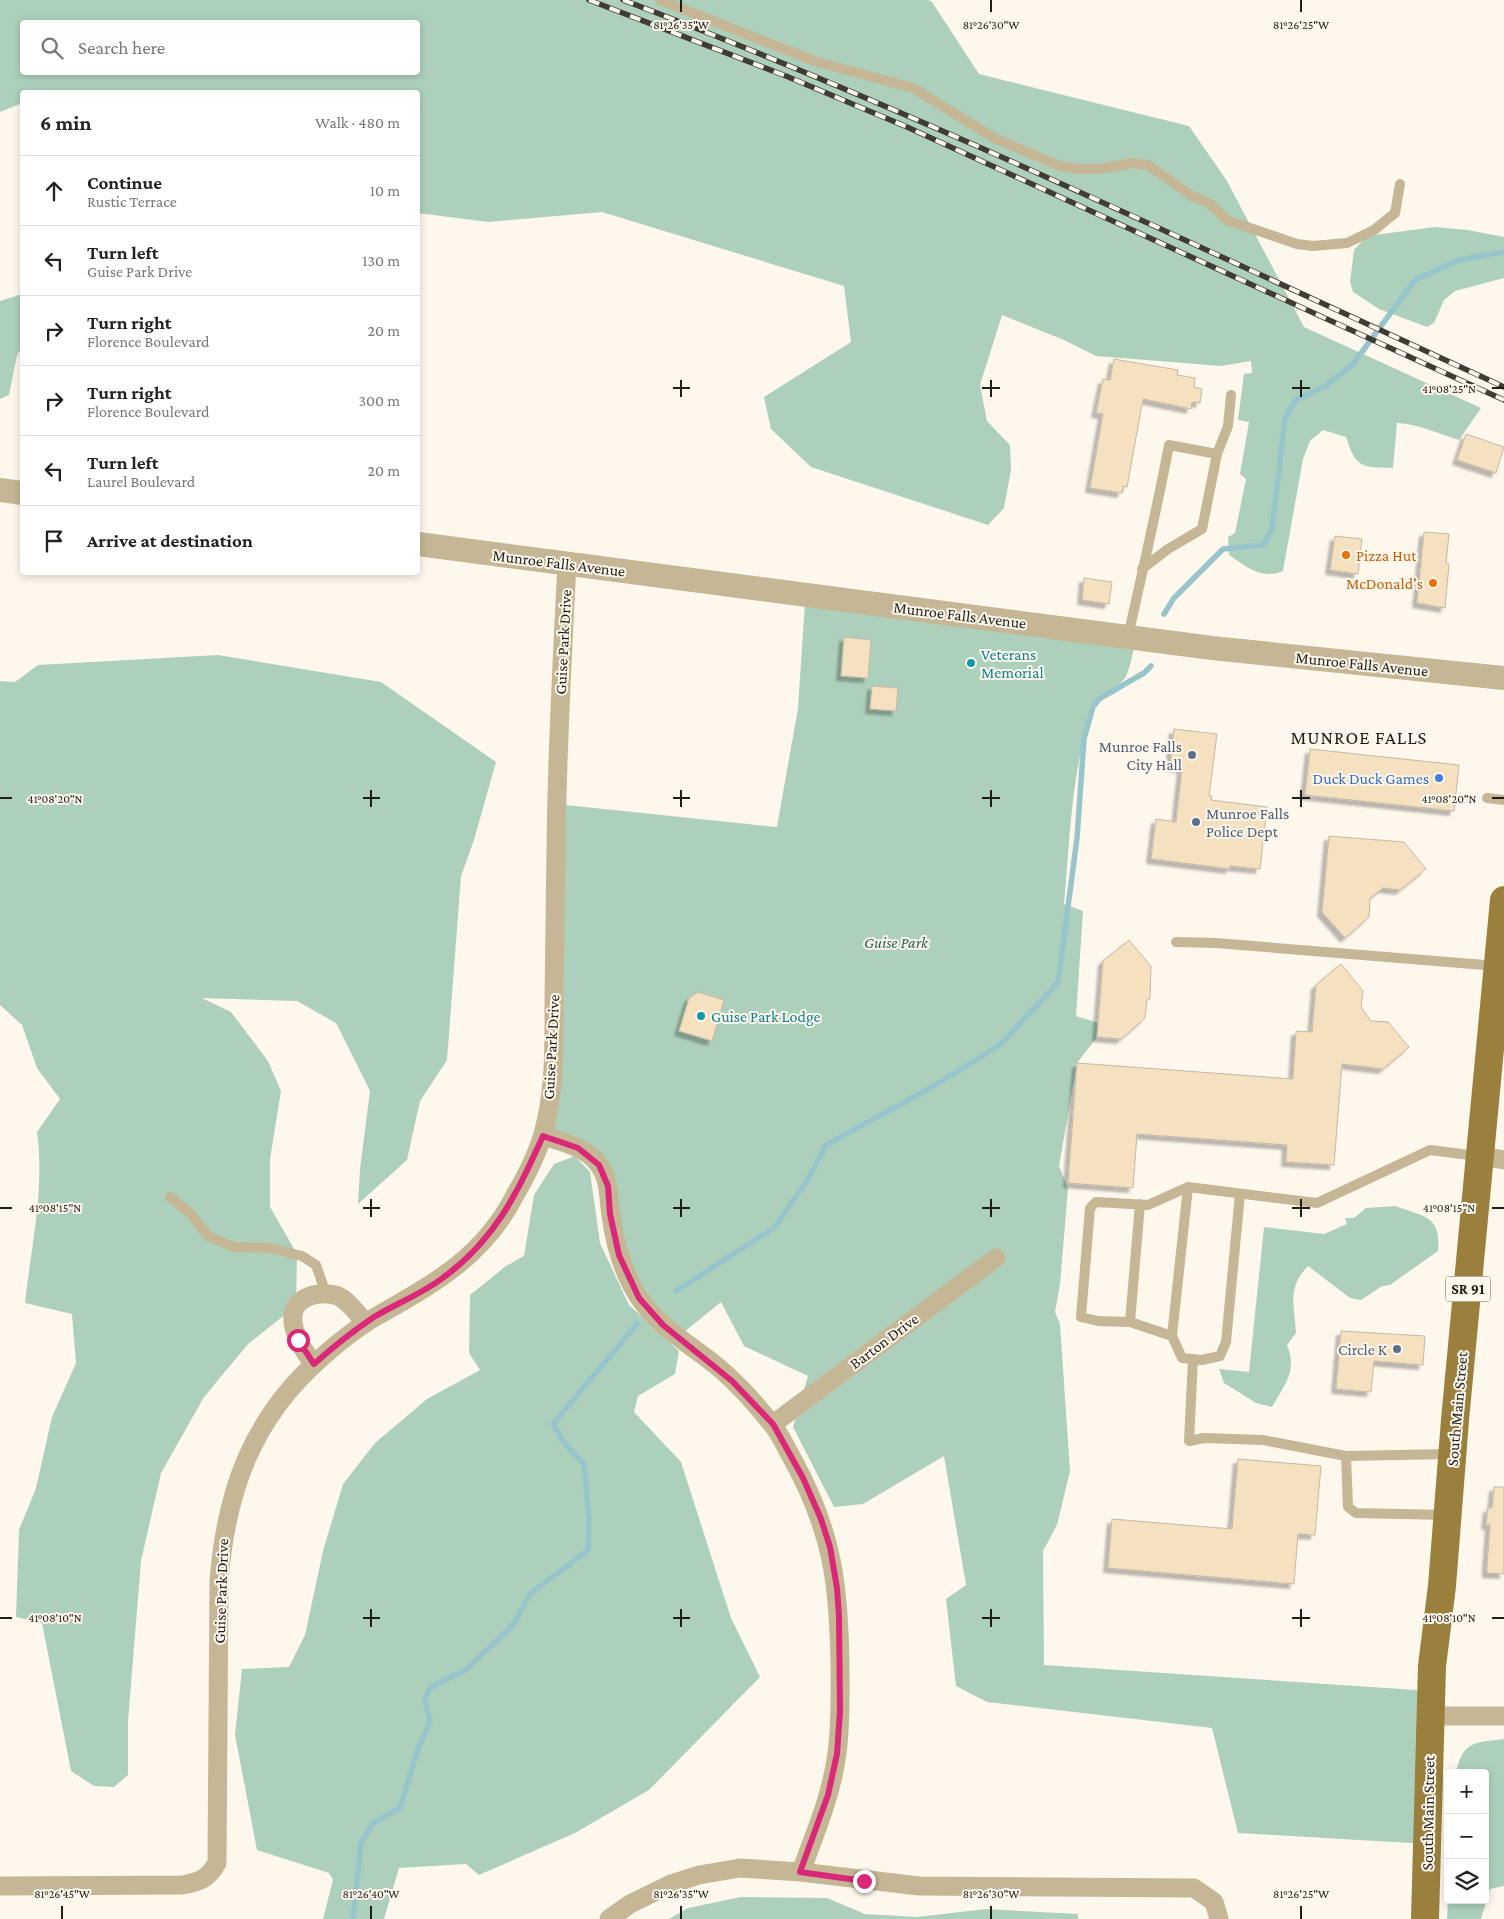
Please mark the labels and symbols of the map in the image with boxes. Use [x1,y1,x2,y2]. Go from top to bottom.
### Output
text: 81°26'35"W [653,18,709,32]
text: 81°26'30"W [963,18,1019,32]
text: 81°26'25"W [1273,18,1329,32]
text: 41°08'25"N [1422,382,1476,396]
street label: Munroe Falls Avenue [492,546,626,580]
place label: Pizza Hut [1356,547,1417,564]
marker: Pizza Hut [1340,549,1352,561]
place label: McDonald's [1346,575,1423,592]
marker: McDonald's [1427,577,1439,589]
street label: Guise Park Drive [552,589,574,695]
street label: Munroe Falls Avenue [893,598,1027,632]
place label: Veterans Memorial [981,646,1044,681]
street label: Munroe Falls Avenue [1295,649,1429,679]
marker: Veterans Memorial [965,657,977,669]
district label: MUNROE FALLS [1290,727,1428,748]
place label: Munroe Falls City Hall [1099,738,1182,774]
marker: Munroe Falls City Hall [1186,749,1198,761]
place label: Duck Duck Games [1313,770,1429,787]
marker: Duck Duck Games [1433,772,1445,784]
text: 41°08'20"N [28,792,83,806]
text: 41°08'20"N [1422,792,1477,806]
place label: Munroe Falls Police Dept [1206,805,1289,841]
marker: Munroe Falls Police Dept [1190,816,1202,828]
park label: Guise Park [864,934,929,951]
street label: Guise Park Drive [540,994,562,1100]
place label: Guise Park Lodge [711,1008,821,1026]
marker: Guise Park Lodge [695,1010,707,1022]
text: 41°08'15"N [29,1201,81,1215]
text: 41°08'15"N [1423,1201,1475,1215]
road number: SR 91 [1446,1276,1490,1302]
street label: Barton Drive [846,1310,922,1372]
route start [287,1329,310,1352]
place label: Circle K [1338,1341,1388,1358]
marker: Circle K [1391,1343,1403,1355]
street label: South Main Street [1444,1350,1471,1467]
street label: Guise Park Drive [211,1538,231,1644]
text: 41°08'10"N [28,1611,82,1625]
text: 41°08'10"N [1422,1611,1476,1625]
street label: South Main Street [1418,1755,1438,1871]
route end [853,1870,876,1893]
text: 81°26'45"W [34,1887,90,1901]
text: 81°26'40"W [343,1887,399,1901]
text: 81°26'35"W [653,1887,709,1901]
text: 81°26'30"W [963,1887,1019,1901]
text: 81°26'25"W [1273,1887,1329,1901]

